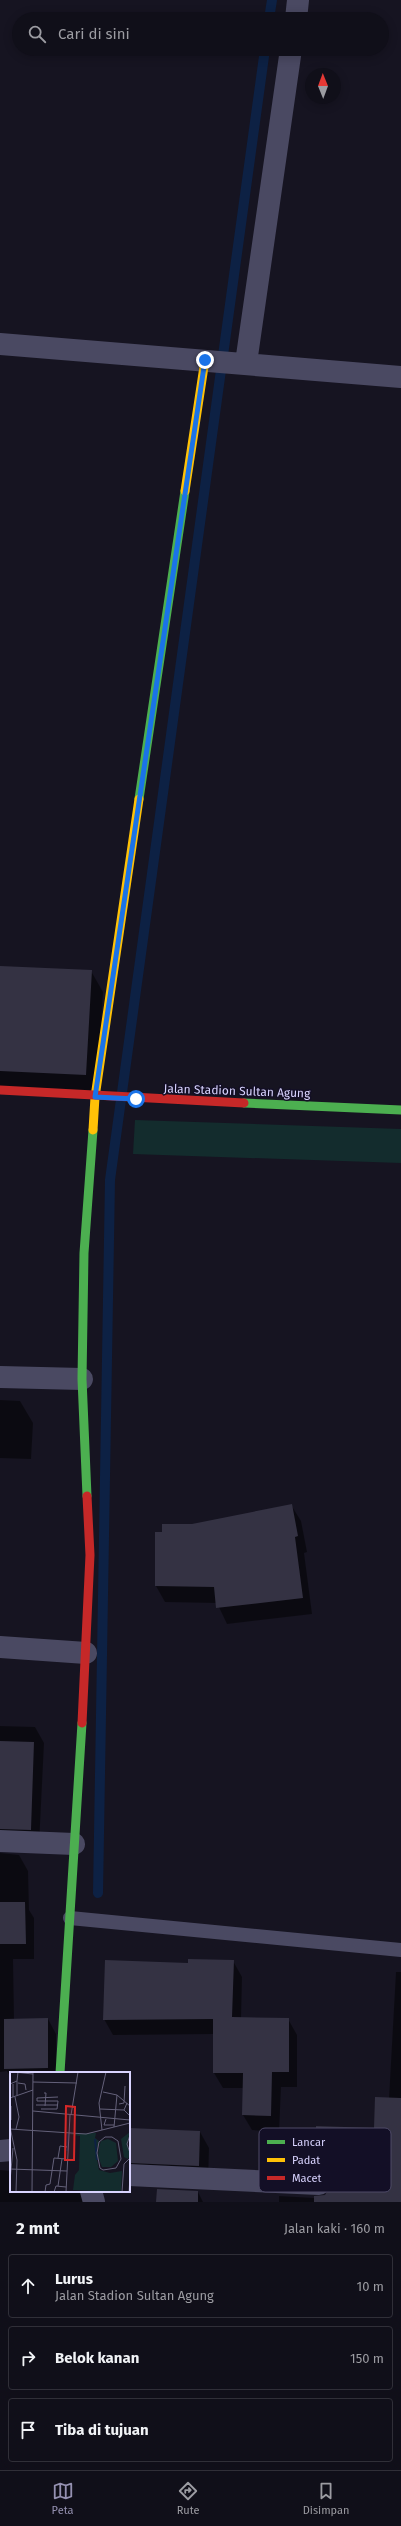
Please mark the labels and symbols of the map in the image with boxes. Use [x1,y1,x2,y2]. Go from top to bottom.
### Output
north arrow [305,68,341,104]
route end [196,351,214,369]
street label: Jalan Stadion Sultan Agung [163,1081,311,1101]
route start [127,1090,145,1108]
inset map [10,2072,130,2192]
legend [259,2128,391,2192]
text: Lancar [292,2136,326,2149]
text: Padat [292,2154,320,2167]
text: Macet [292,2172,322,2185]

